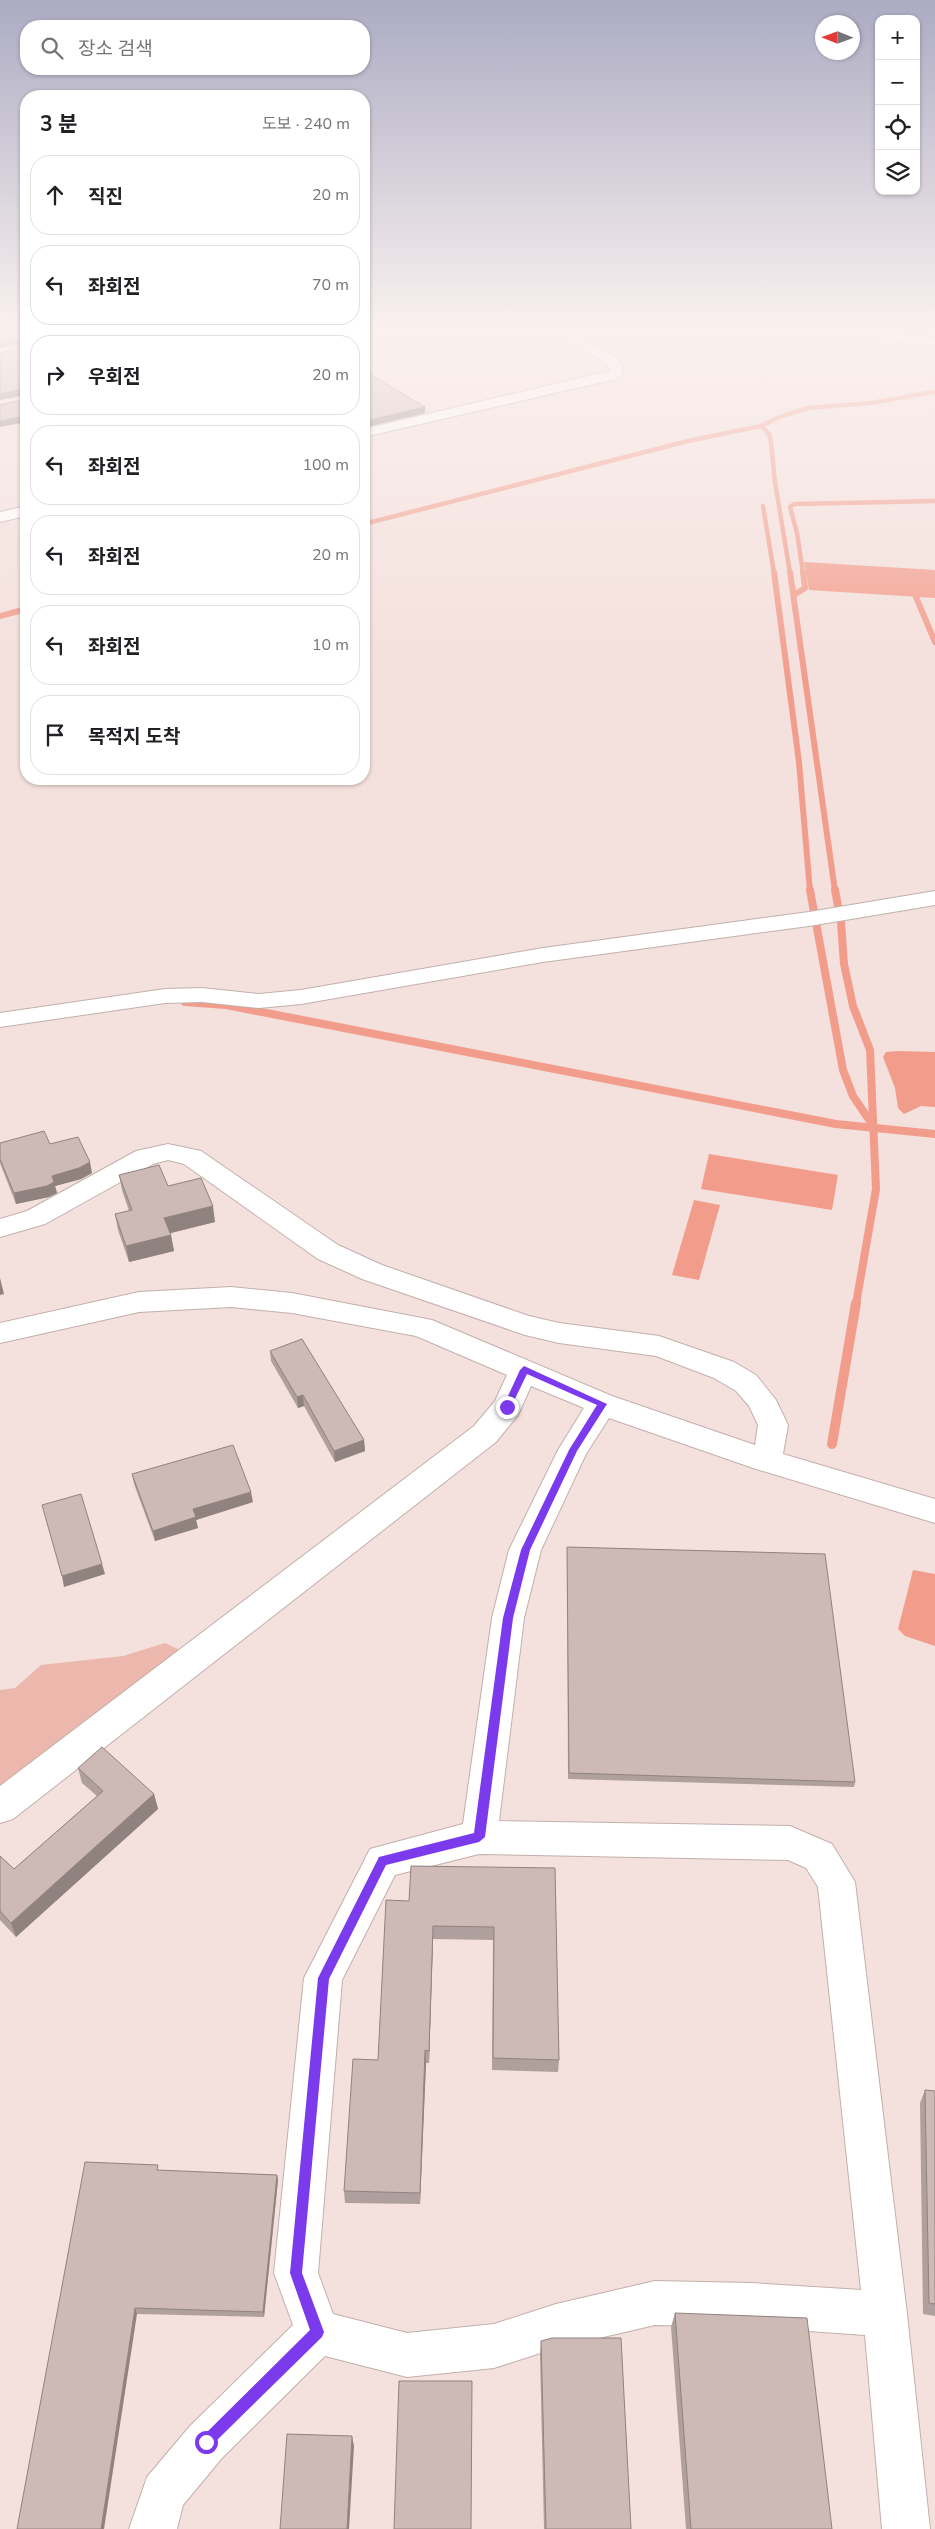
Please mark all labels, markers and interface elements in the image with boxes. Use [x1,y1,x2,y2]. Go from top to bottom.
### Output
north arrow [815,15,860,60]
map controls [875,15,920,195]
button: + [875,15,920,60]
search box [20,20,370,75]
icon: search [38,34,66,62]
text: 장소 검색 [78,36,153,62]
button: − [875,60,920,105]
button: locate [875,105,920,150]
text: 3 분 [40,110,78,138]
text: 도보 · 240 m [262,113,350,135]
button: layers [875,150,920,195]
icon: ahead [41,181,69,209]
text: 직진 [88,184,123,210]
text: 20 m [312,184,349,206]
icon: left [41,271,69,299]
text: 좌회전 [88,274,140,300]
text: 70 m [312,274,349,296]
icon: right [41,361,69,389]
text: 우회전 [88,364,140,390]
text: 20 m [312,364,349,386]
icon: left [41,451,69,479]
text: 좌회전 [88,454,140,480]
text: 100 m [302,454,349,476]
icon: left [41,541,69,569]
text: 좌회전 [88,544,140,570]
text: 20 m [312,544,349,566]
icon: left [41,631,69,659]
text: 좌회전 [88,634,140,660]
text: 10 m [312,634,349,656]
icon: arrive [41,721,69,749]
text: 목적지 도착 [88,724,181,750]
route end [496,1396,519,1419]
route start [195,2431,218,2454]

